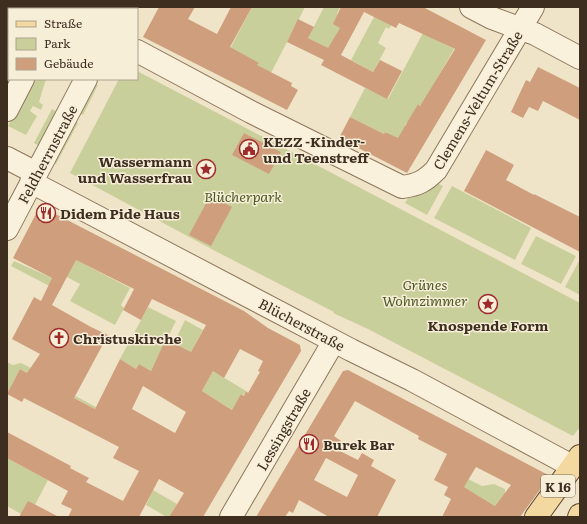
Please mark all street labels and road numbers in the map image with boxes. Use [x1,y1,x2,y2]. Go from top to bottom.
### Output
street label: Clemens-Veltum-Straße [427,27,527,173]
street label: Feldherrnstraße [12,101,82,207]
street label: Blücherstraße [255,293,349,355]
street label: Lessingstraße [251,384,315,474]
road number: K 16 [541,475,575,497]

